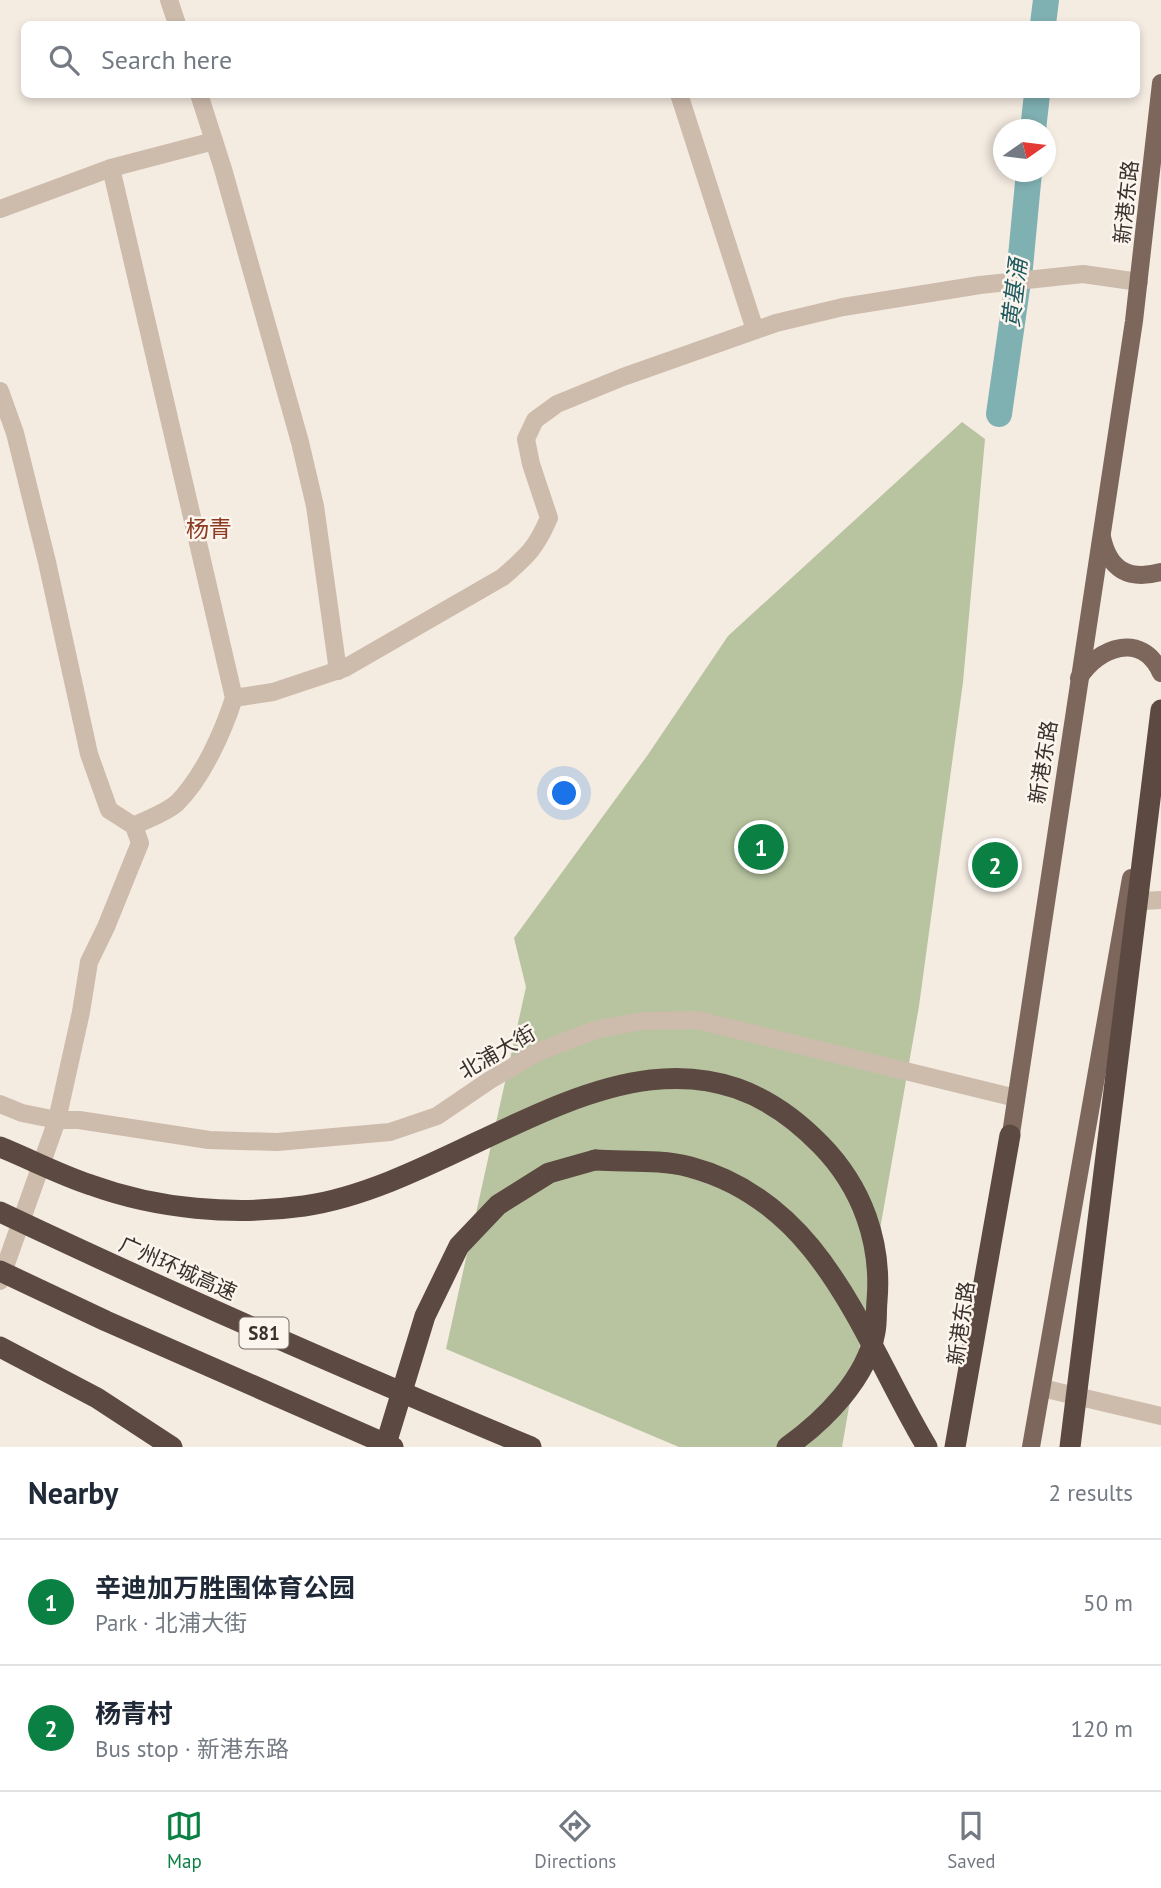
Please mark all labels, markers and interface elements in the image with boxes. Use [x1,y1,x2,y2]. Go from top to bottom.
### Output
search box [21,21,1140,98]
icon: search [45,41,83,79]
text: Search here [101,43,232,76]
north arrow [993,119,1056,182]
street label: 新港东路 [1108,159,1144,245]
water label: 黄基涌 [995,254,1033,329]
district label: 杨青 [186,514,232,543]
street label: 新港东路 [1023,718,1063,806]
your location [547,776,581,810]
pin: 1 [738,821,784,873]
pin: 2 [972,839,1018,891]
street label: 北浦大街 [454,1019,540,1085]
street label: 广州环城高速 [115,1230,241,1306]
street label: 新港东路 [942,1280,980,1366]
road number: S81 [240,1317,288,1348]
text: Nearby [28,1473,118,1512]
text: 2 results [1049,1478,1133,1507]
text: 辛迪加万胜围体育公园 [95,1571,355,1604]
text: 1 [44,1588,58,1617]
text: 50 m [1083,1588,1133,1617]
text: Park · 北浦大街 [95,1608,247,1637]
text: 杨青村 [95,1697,173,1730]
text: 2 [44,1714,58,1743]
text: 120 m [1071,1714,1133,1743]
text: Bus stop · 新港东路 [95,1734,289,1763]
tab: Map [165,1807,203,1873]
tab: Directions [534,1807,616,1873]
tab: Saved [947,1807,996,1873]

